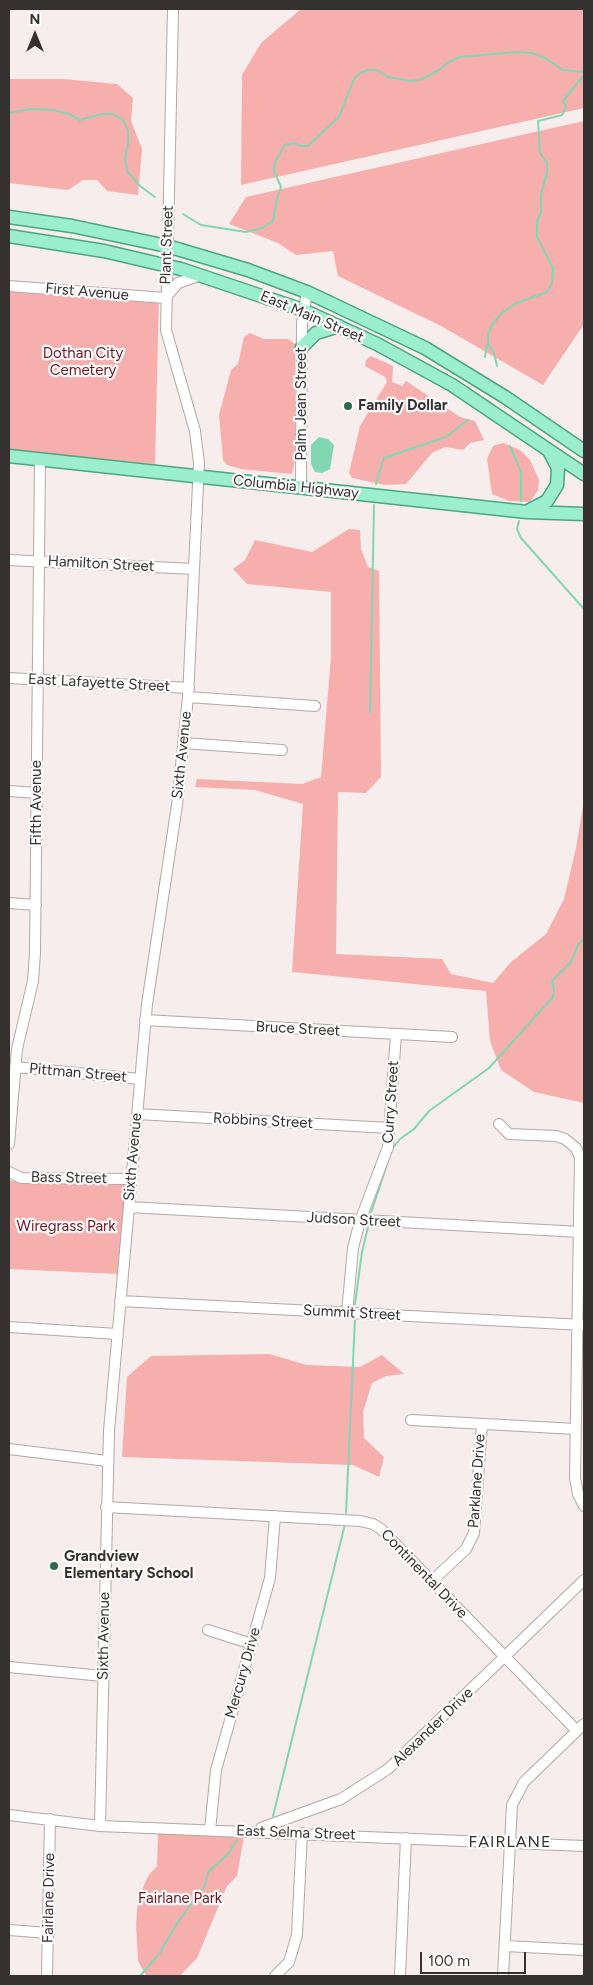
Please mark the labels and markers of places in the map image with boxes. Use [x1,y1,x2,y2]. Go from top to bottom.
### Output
place label: Family Dollar [358,397,447,415]
marker: Family Dollar [342,400,354,412]
place label: Grandview Elementary School [64,1548,193,1583]
marker: Grandview Elementary School [48,1560,60,1572]

